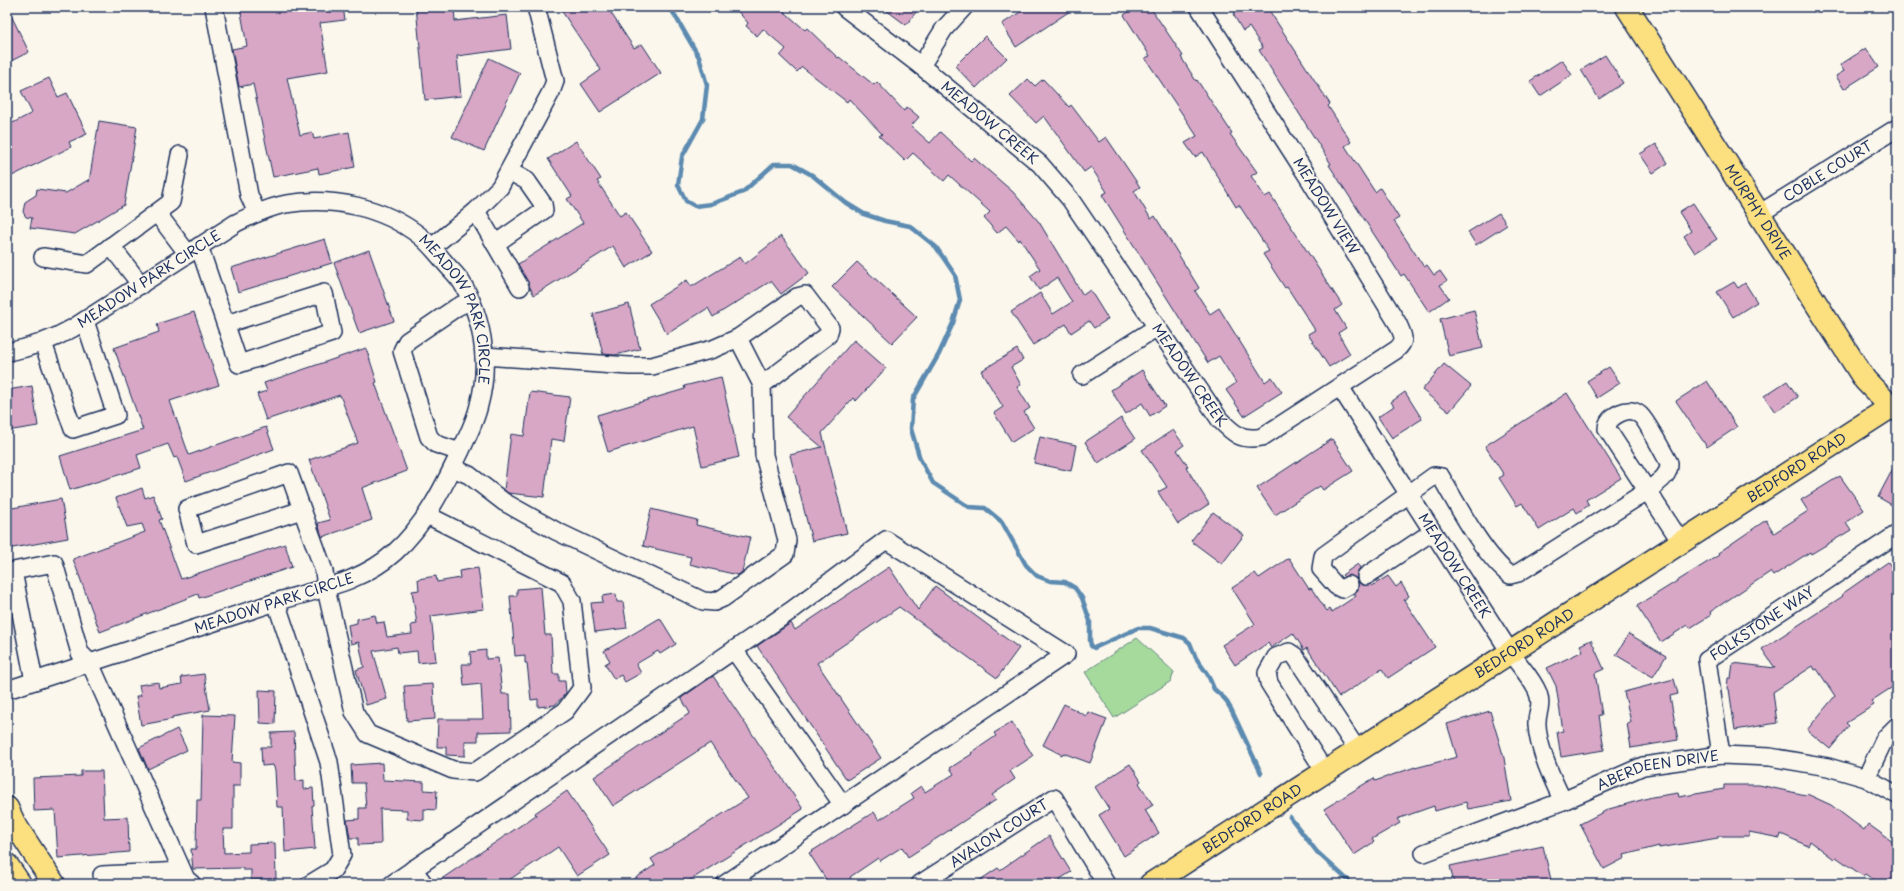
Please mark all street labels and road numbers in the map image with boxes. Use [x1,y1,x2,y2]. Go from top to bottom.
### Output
street label: MEADOW CREEK [937,76,1044,169]
street label: COBLE COURT [1779,135,1877,207]
street label: MEADOW VIEW [1288,153,1365,259]
street label: MURPHY DRIVE [1720,160,1797,264]
street label: MEADOW PARK CIRCLE [73,225,225,333]
street label: MEADOW PARK CIRCLE [415,229,495,386]
street label: MEADOW CREEK [1147,319,1232,432]
street label: BEDFORD ROAD [1742,427,1851,508]
street label: MEADOW CREEK [1413,509,1497,622]
street label: MEADOW PARK CIRCLE [191,567,357,638]
street label: FOLKSTONE WAY [1705,581,1818,665]
street label: BEDFORD ROAD [1469,603,1578,683]
street label: ABERDEEN DRIVE [1593,744,1720,795]
street label: BEDFORD ROAD [1197,778,1306,859]
street label: AVALON COURT [945,793,1053,872]

